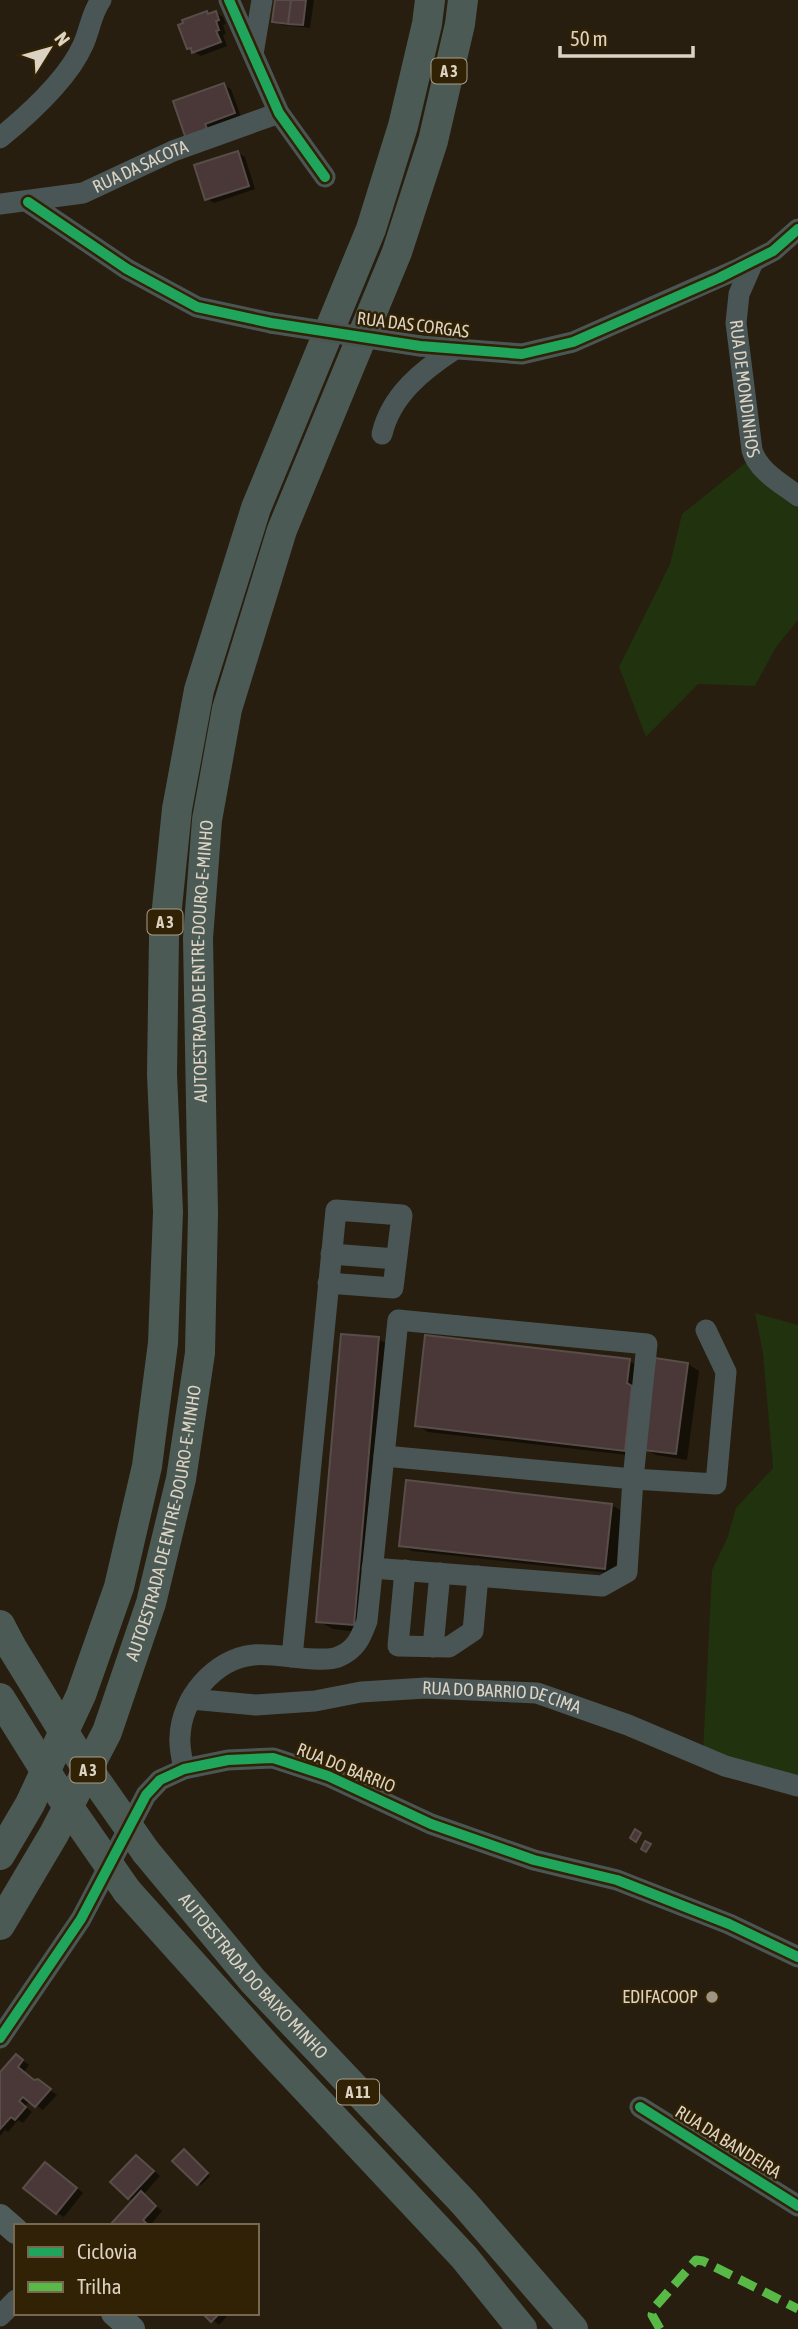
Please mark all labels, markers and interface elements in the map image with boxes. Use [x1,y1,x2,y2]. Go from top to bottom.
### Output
north arrow [14,14,84,84]
scale bar [560,14,693,58]
text: 50 m [570,26,608,50]
text: N [50,28,75,50]
road number: A 3 [432,58,466,83]
street label: RUA DA SACOTA [89,135,191,197]
street label: RUA DAS CORGAS [356,307,471,342]
street label: RUA DE MONDINHOS [726,318,765,461]
street label: AUTOESTRADA DE ENTRE-DOURO-E-MINHO [187,819,217,1103]
road number: A 3 [148,910,182,934]
street label: AUTOESTRADA DE ENTRE-DOURO-E-MINHO [121,1384,205,1664]
street label: RUA DO BARRIO DE CIMA [422,1677,584,1718]
street label: RUA DO BARRIO [294,1738,399,1797]
road number: A 3 [70,1758,106,1782]
street label: AUTOESTRADA DO BAIXO MINHO [175,1889,332,2063]
place label: EDIFACOOP [622,1986,698,2007]
marker: EDIFACOOP [704,1989,720,2005]
road number: A 11 [337,2080,379,2104]
street label: RUA DA BANDEIRA [672,2101,785,2182]
legend [14,2224,259,2315]
text: Ciclovia [77,2239,137,2263]
text: Trilha [77,2274,122,2298]

